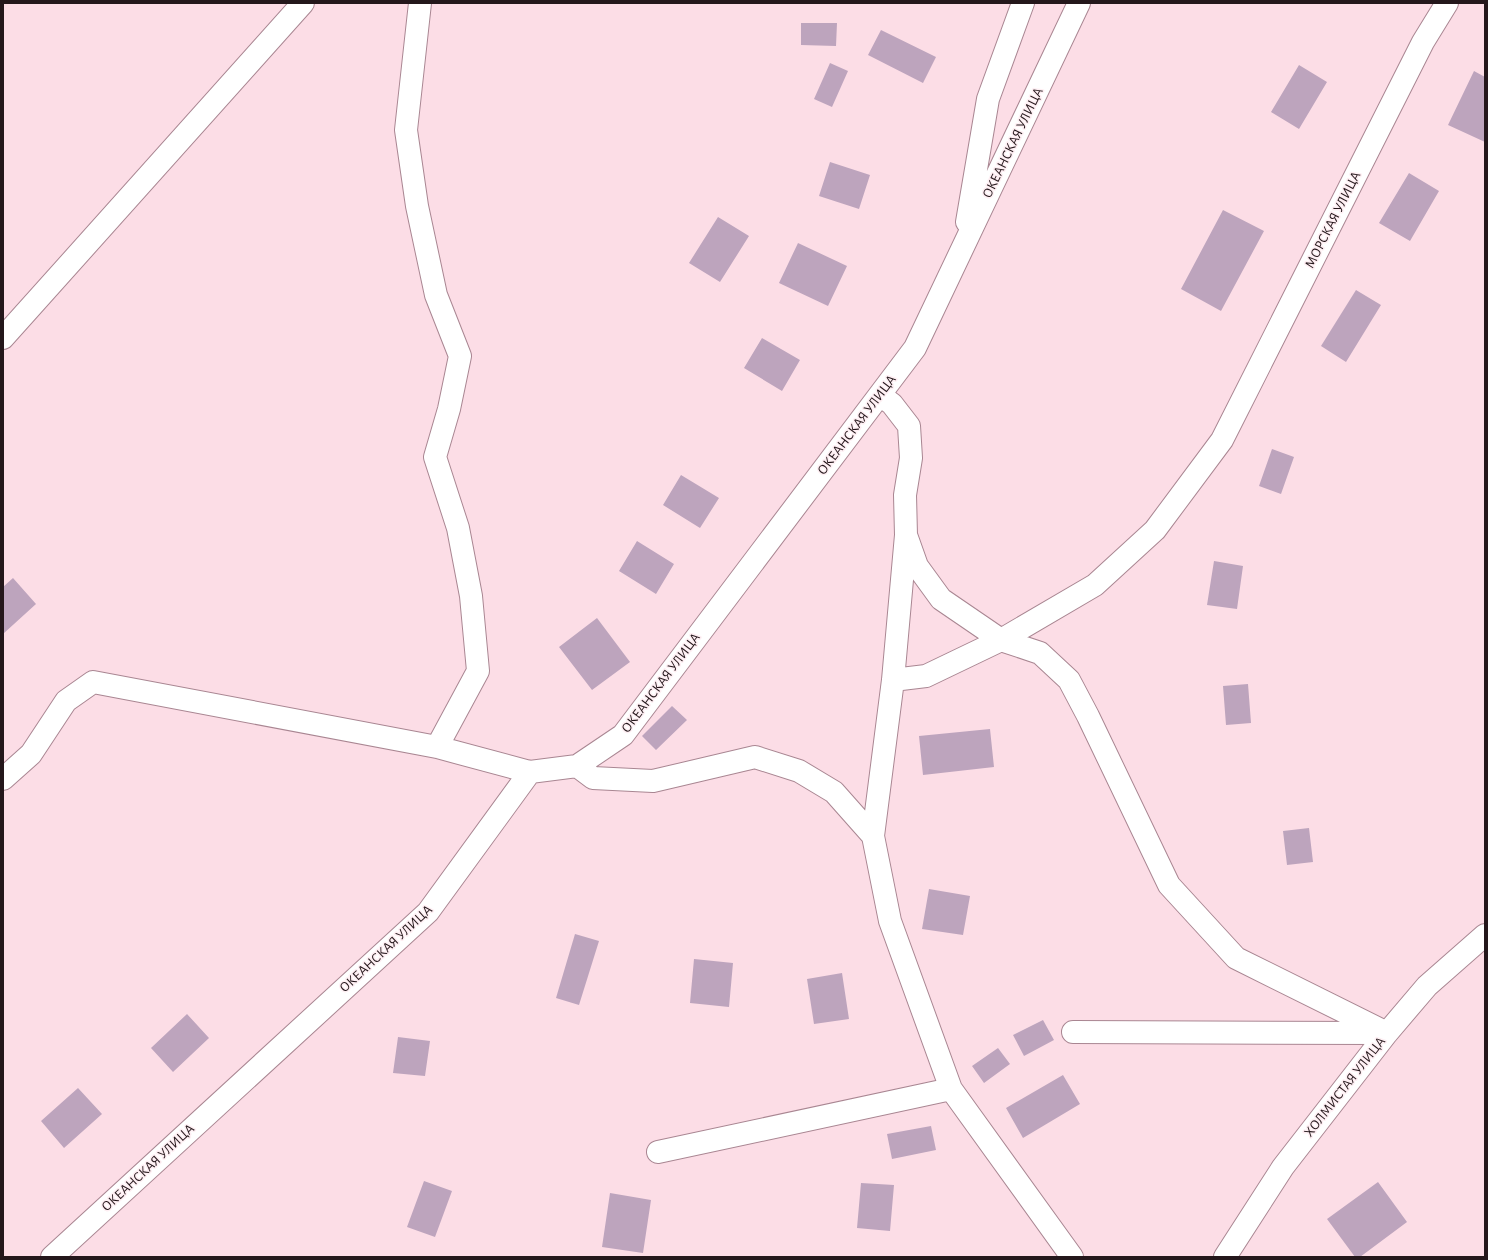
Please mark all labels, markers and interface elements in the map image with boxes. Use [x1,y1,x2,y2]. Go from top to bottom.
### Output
street label: ОКЕАНСКАЯ УЛИЦА [980,86,1046,200]
street label: МОРСКАЯ УЛИЦА [1303,169,1363,271]
street label: ОКЕАНСКАЯ УЛИЦА [815,373,899,477]
street label: ОКЕАНСКАЯ УЛИЦА [619,631,703,735]
street label: ОКЕАНСКАЯ УЛИЦА [337,903,435,995]
street label: ХОЛМИСТАЯ УЛИЦА [1302,1034,1388,1140]
street label: ОКЕАНСКАЯ УЛИЦА [99,1122,197,1214]

